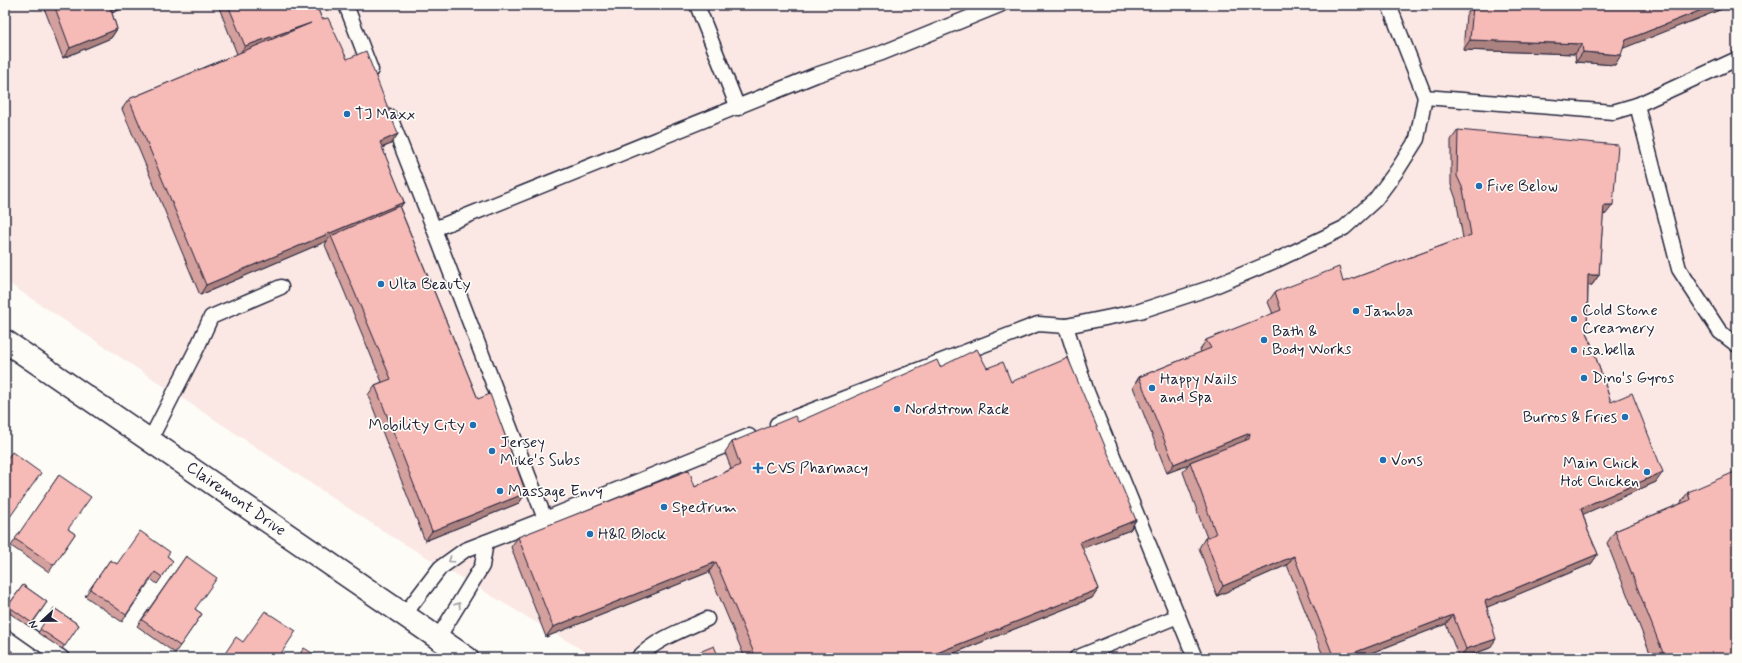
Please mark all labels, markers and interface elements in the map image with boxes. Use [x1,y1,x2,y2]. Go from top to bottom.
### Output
place label: TJ Maxx [355,104,415,125]
marker: TJ Maxx [342,109,352,119]
place label: Five Below [1487,176,1558,197]
marker: Five Below [1474,181,1484,191]
place label: Ulta Beauty [389,274,471,295]
marker: Ulta Beauty [376,279,386,289]
place label: Cold Stone Creamery [1582,300,1658,339]
place label: Jamba [1364,301,1413,322]
marker: Jamba [1351,306,1361,316]
marker: Cold Stone Creamery [1569,314,1579,324]
place label: Bath & Body Works [1272,321,1352,360]
marker: Bath & Body Works [1259,335,1269,345]
place label: isa.bella [1582,340,1635,361]
marker: isa.bella [1569,345,1579,355]
place label: Dino's Gyros [1592,368,1674,389]
place label: Happy Nails and Spa [1160,369,1237,408]
marker: Dino's Gyros [1579,373,1589,383]
marker: Happy Nails and Spa [1147,383,1157,393]
place label: Nordstrom Rack [905,399,1009,420]
marker: Nordstrom Rack [892,404,902,414]
place label: Burros & Fries [1523,407,1617,428]
marker: Burros & Fries [1620,412,1630,422]
place label: Mobility City [369,415,465,436]
marker: Mobility City [468,420,478,430]
place label: Jersey Mike's Subs [500,432,580,471]
marker: Jersey Mike's Subs [487,446,497,456]
place label: Vons [1391,450,1423,471]
place label: Main Chick Hot Chicken [1561,453,1639,492]
marker: Vons [1378,455,1388,465]
street label: Clairemont Drive [182,457,290,541]
place label: CVS Pharmacy [766,458,868,479]
marker: CVS Pharmacy [753,463,763,473]
marker: Main Chick Hot Chicken [1642,467,1652,477]
place label: Massage Envy [508,481,603,502]
marker: Massage Envy [495,486,505,496]
place label: Spectrum [672,497,737,518]
marker: Spectrum [659,502,669,512]
place label: H&R Block [598,524,666,545]
marker: H&R Block [585,529,595,539]
one-way arrow [448,555,455,563]
north arrow [22,601,62,641]
one-way arrow [453,602,461,609]
text: N [26,618,42,630]

